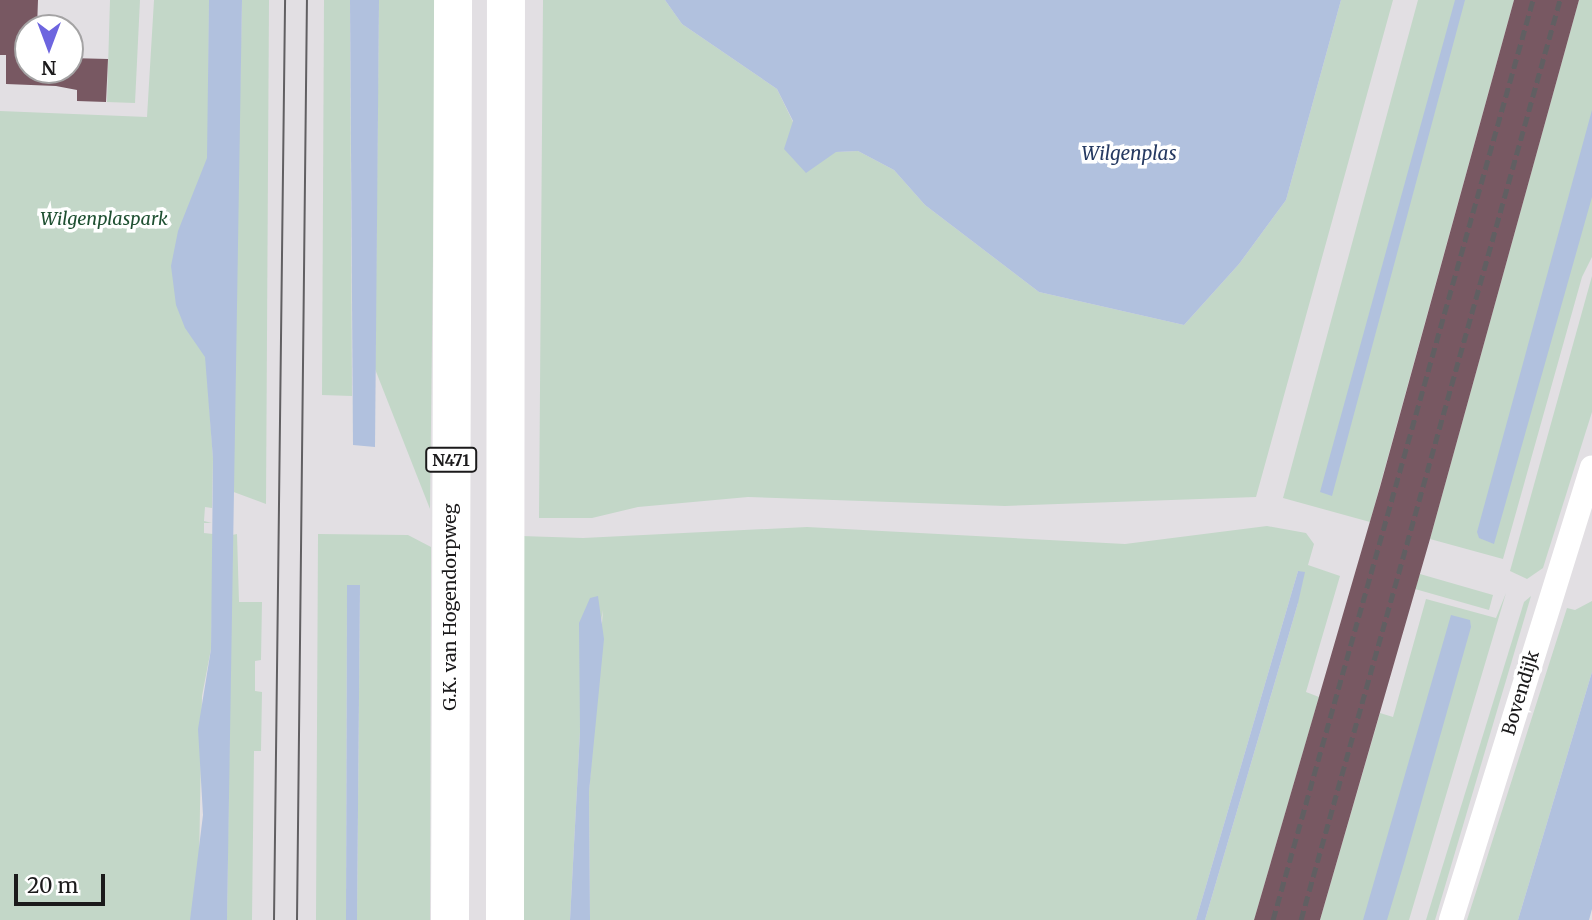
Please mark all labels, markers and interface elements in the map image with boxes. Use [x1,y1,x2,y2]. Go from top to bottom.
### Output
north arrow [14,14,84,84]
text: N [42,56,57,80]
water label: Wilgenplas [1081,143,1177,165]
park label: Wilgenplaspark [40,208,168,230]
road number: N471 [425,447,477,472]
street label: G.K. van Hogendorpweg [439,503,461,711]
street label: Bovendijk [1498,648,1544,738]
scale bar [18,860,108,904]
text: 20 m [27,872,78,899]

